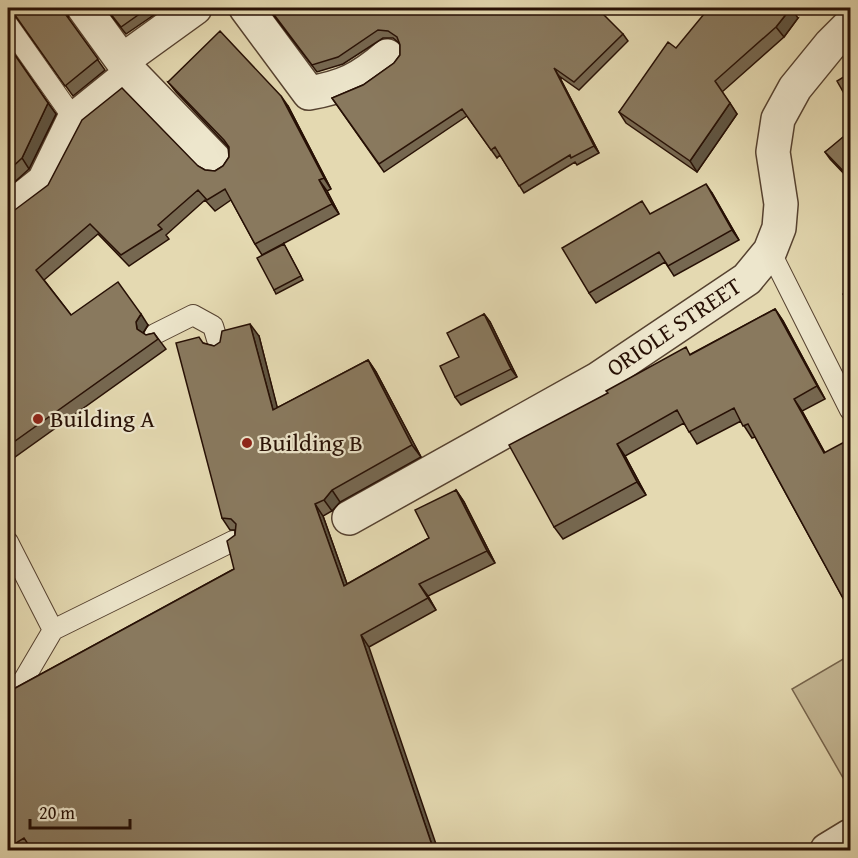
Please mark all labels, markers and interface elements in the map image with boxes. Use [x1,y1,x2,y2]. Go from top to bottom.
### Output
street label: ORIOLE STREET [599,268,748,385]
place label: Building A [50,401,155,436]
marker: Building A [31,412,45,426]
place label: Building B [259,425,363,460]
marker: Building B [240,436,254,450]
scale bar [30,792,130,830]
text: 20 m [39,799,75,826]

